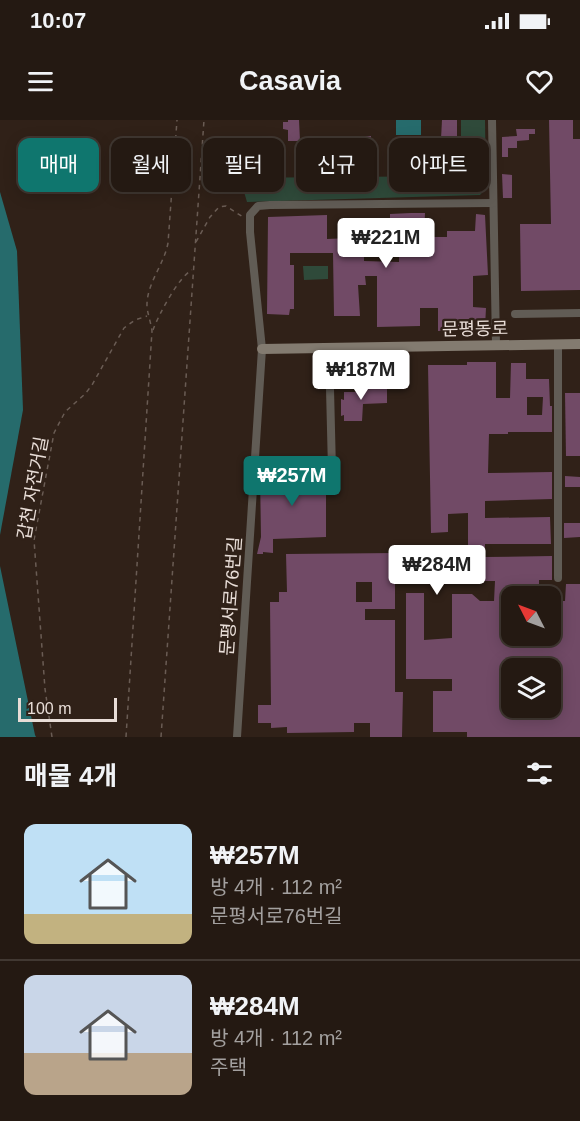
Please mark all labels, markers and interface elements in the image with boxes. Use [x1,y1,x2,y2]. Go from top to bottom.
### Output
text: 10:07 [30,8,86,33]
icon: menu [24,65,57,98]
icon: heart [523,65,556,98]
text: Casavia [239,66,341,96]
chip: 매매 [18,138,99,192]
chip: 월세 [111,138,191,192]
chip: 필터 [203,138,284,192]
chip: 신규 [296,138,377,192]
chip: 아파트 [389,138,489,192]
pin: ₩221M [344,218,428,269]
text: ₩221M [352,226,420,248]
street label: 문평동로 [442,318,508,340]
pin: ₩187M [319,350,403,401]
text: ₩187M [327,358,395,380]
street label: 갑천 자전거길 [14,435,52,541]
pin: ₩257M [250,456,334,507]
text: ₩257M [258,464,326,486]
street label: 문평서로76번길 [217,536,245,656]
pin: ₩284M [395,545,479,596]
text: ₩284M [403,553,471,575]
north arrow [501,586,561,646]
map controls [501,586,561,718]
button: layers [501,658,561,718]
scale bar [18,695,117,722]
text: 100 m [27,700,71,717]
icon: filters [523,757,556,790]
text: 매물 4개 [24,761,117,791]
text: ₩257M [210,840,300,870]
icon: home [72,848,144,920]
text: 방 4개 · 112 m² [210,876,342,898]
text: 문평서로76번길 [210,905,343,927]
text: ₩284M [210,991,300,1021]
icon: home [72,999,144,1071]
text: 방 4개 · 112 m² [210,1027,342,1049]
text: 주택 [210,1056,247,1078]

